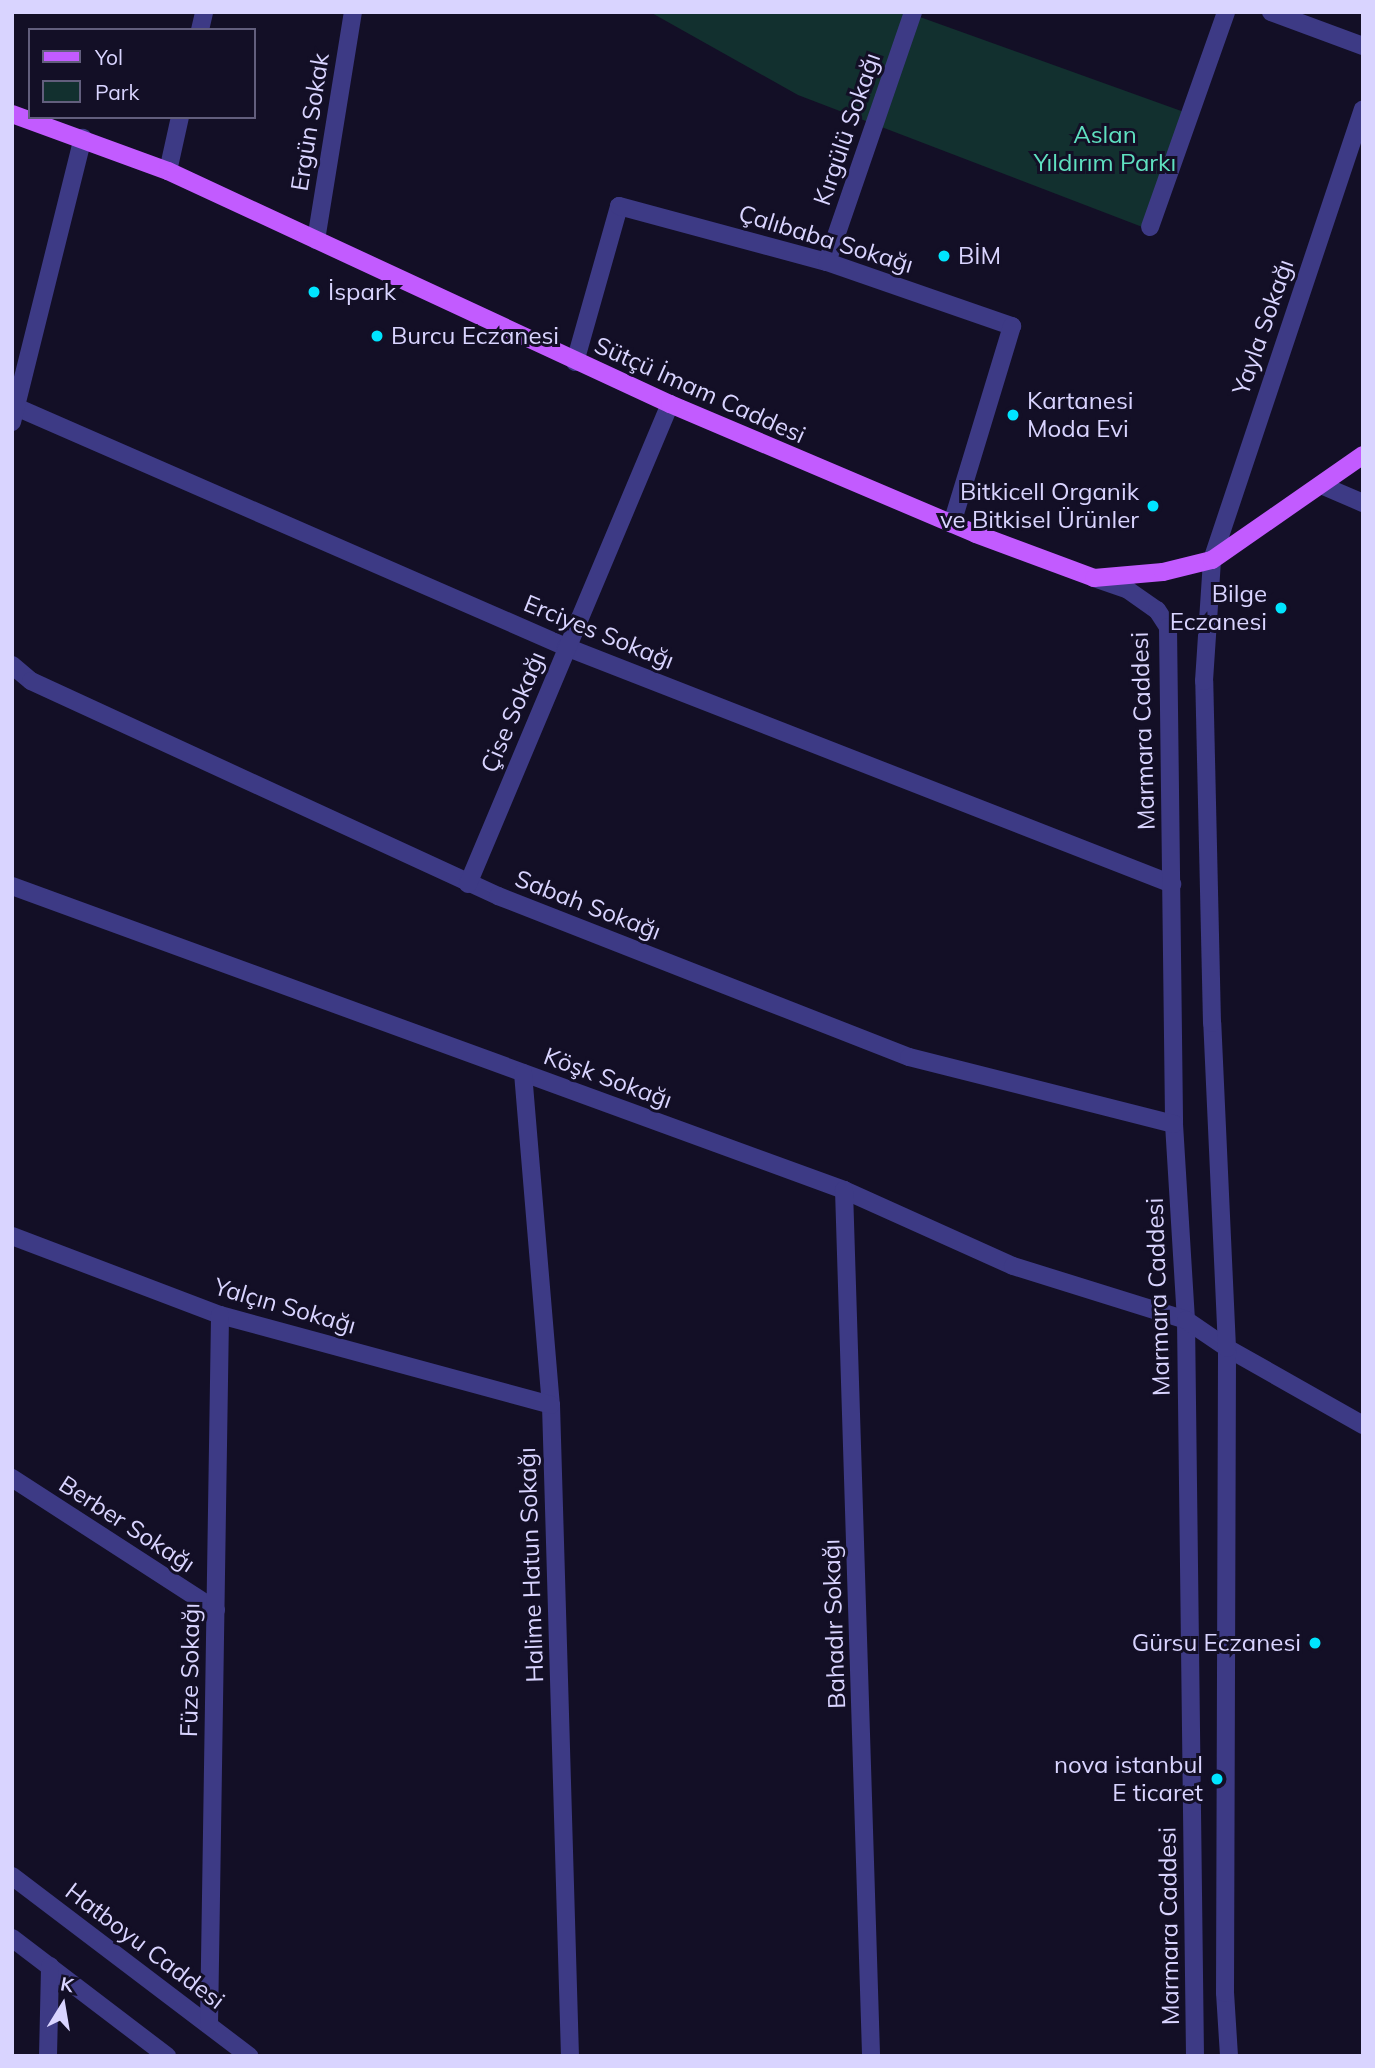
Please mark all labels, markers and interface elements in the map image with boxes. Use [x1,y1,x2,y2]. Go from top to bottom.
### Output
legend [28,28,256,119]
text: Yol [95,44,123,70]
street label: Kırgülü Sokağı [807,49,887,209]
street label: Ergün Sokak [285,51,335,193]
text: Park [95,79,139,105]
park label: Aslan Yıldırım Parkı [1034,121,1176,177]
street label: Çalıbaba Sokağı [735,199,917,279]
place label: BİM [958,242,1001,270]
marker: BİM [936,248,952,264]
street label: Yayla Sokağı [1226,255,1300,399]
place label: İspark [328,278,396,306]
marker: İspark [306,284,322,300]
place label: Burcu Eczanesi [391,322,559,350]
marker: Burcu Eczanesi [369,328,385,344]
street label: Sütçü İmam Caddesi [590,330,810,450]
place label: Kartanesi Moda Evi [1027,387,1133,443]
marker: Kartanesi Moda Evi [1005,407,1021,423]
place label: Bitkicell Organik ve Bitkisel Ürünler [940,478,1139,534]
marker: Bitkicell Organik ve Bitkisel Ürünler [1145,498,1161,514]
place label: Bilge Eczanesi [1170,580,1267,636]
street label: Erciyes Sokağı [520,589,678,675]
marker: Bilge Eczanesi [1273,600,1289,616]
street label: Marmara Caddesi [1125,631,1161,831]
street label: Çise Sokağı [475,647,551,777]
street label: Sabah Sokağı [511,864,665,946]
street label: Köşk Sokağı [540,1041,676,1115]
street label: Marmara Caddesi [1140,1197,1176,1397]
street label: Yalçın Sokağı [211,1272,359,1340]
street label: Halime Hatun Sokağı [513,1447,549,1683]
street label: Berber Sokağı [54,1469,200,1579]
street label: Bahadır Sokağı [817,1539,851,1709]
street label: Füze Sokağı [174,1603,206,1737]
place label: Gürsu Eczanesi [1132,1629,1301,1657]
marker: Gürsu Eczanesi [1307,1635,1323,1651]
place label: nova istanbul E ticaret [1054,1751,1203,1807]
marker: nova istanbul E ticaret [1209,1771,1225,1787]
street label: Marmara Caddesi [1153,1827,1185,2025]
street label: Hatboyu Caddesi [60,1877,230,2015]
north arrow [28,1970,98,2040]
text: K [59,1971,76,1997]

